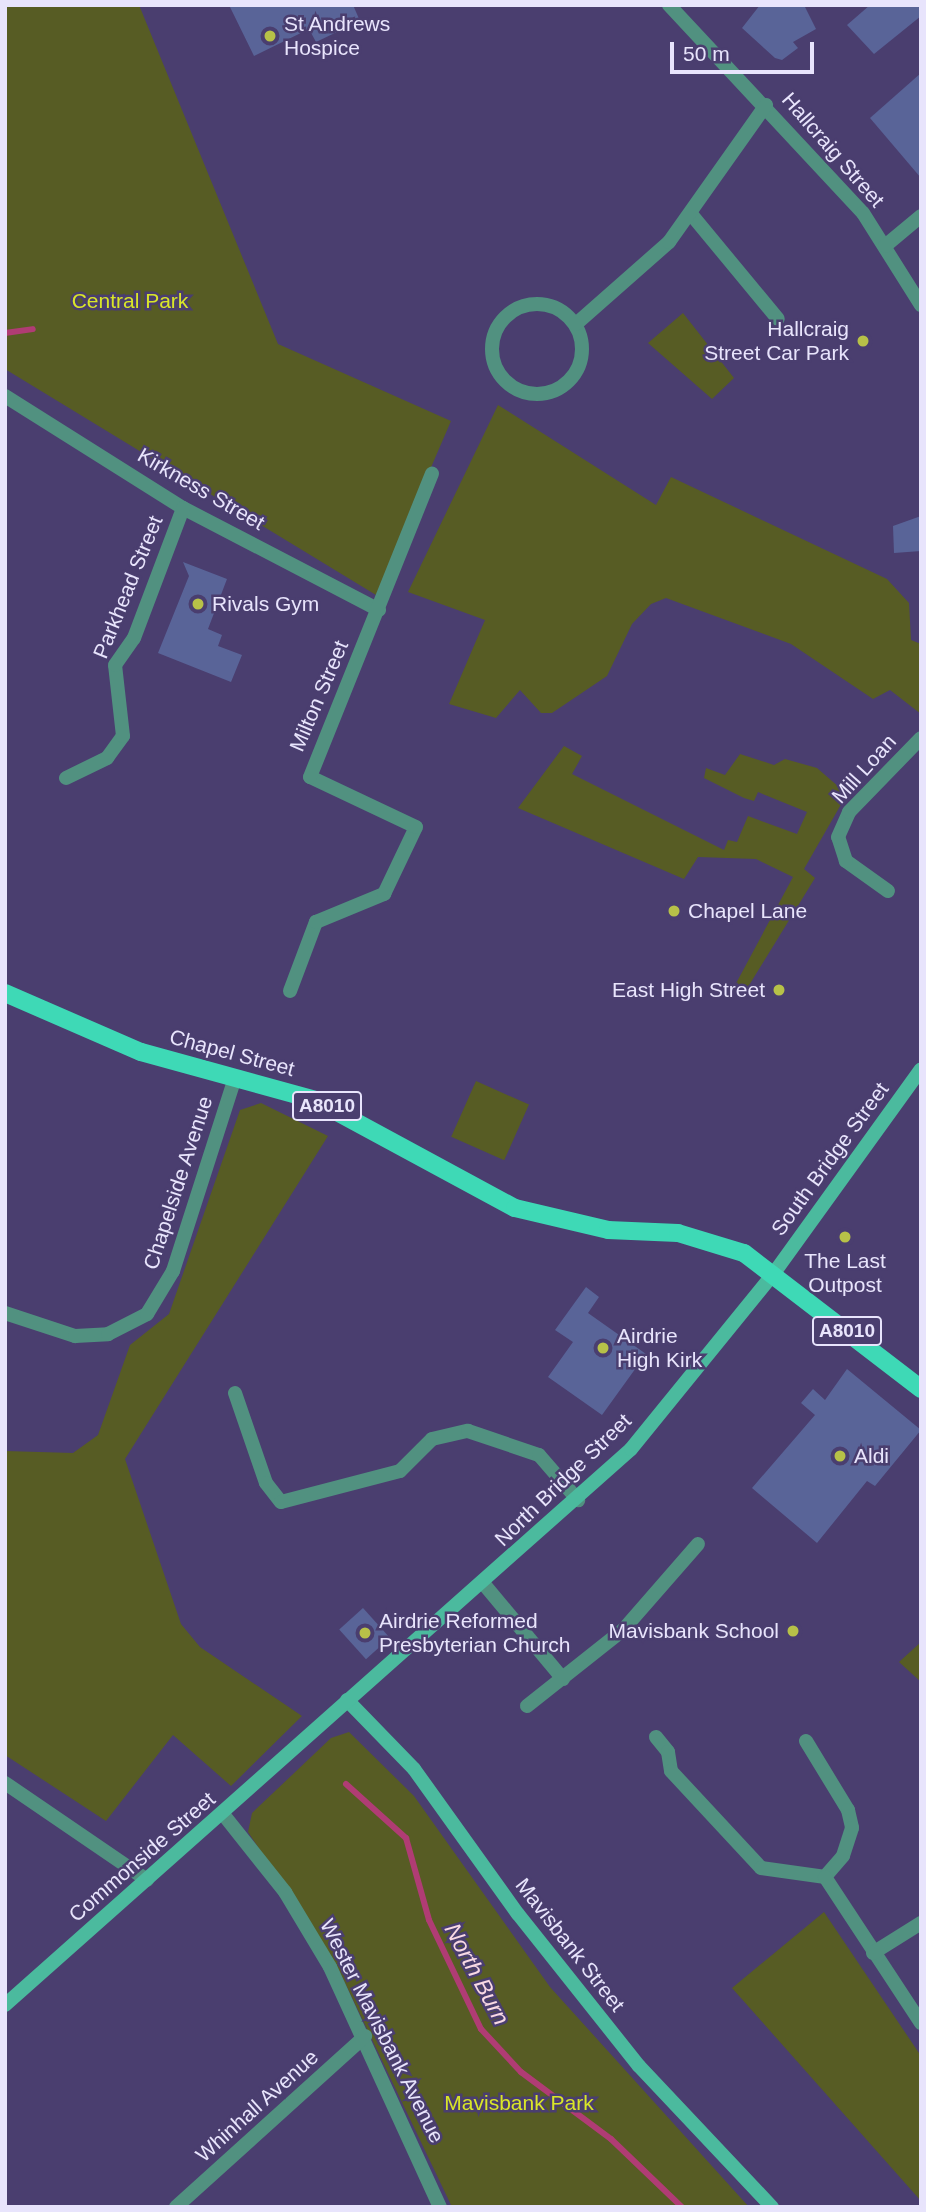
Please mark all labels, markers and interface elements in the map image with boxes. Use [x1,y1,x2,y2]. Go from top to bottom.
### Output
place label: St Andrews Hospice [284,11,391,61]
marker: St Andrews Hospice [262,28,278,44]
scale bar [674,28,818,72]
text: 50 m [683,42,730,65]
street label: Hallcraig Street [776,88,890,212]
park label: Central Park [72,288,188,314]
place label: Hallcraig Street Car Park [704,316,849,366]
marker: Hallcraig Street Car Park [855,333,871,349]
street label: Kirkness Street [133,442,269,536]
street label: Parkhead Street [88,512,168,662]
place label: Rivals Gym [212,591,319,617]
marker: Rivals Gym [190,596,206,612]
street label: Milton Street [284,637,354,755]
street label: Mill Loan [827,729,901,809]
place label: Chapel Lane [688,898,807,924]
marker: Chapel Lane [666,903,682,919]
place label: East High Street [612,977,765,1003]
marker: East High Street [771,982,787,998]
street label: Chapel Street [167,1024,297,1082]
street label: South Bridge Street [766,1077,894,1241]
road number: A8010 [292,1090,362,1122]
street label: Chapelside Avenue [138,1093,218,1273]
marker: The Last Outpost [837,1229,853,1245]
place label: The Last Outpost [804,1248,886,1298]
road number: A8010 [812,1316,882,1346]
place label: Airdrie High Kirk [617,1323,702,1373]
marker: Airdrie High Kirk [595,1340,611,1356]
street label: North Bridge Street [490,1409,636,1551]
place label: Aldi [854,1443,889,1469]
marker: Aldi [832,1448,848,1464]
place label: Airdrie Reformed Presbyterian Church [379,1608,570,1658]
place label: Mavisbank School [609,1618,779,1644]
marker: Mavisbank School [785,1623,801,1639]
marker: Airdrie Reformed Presbyterian Church [357,1625,373,1641]
street label: Commonside Street [64,1787,220,1927]
street label: Mavisbank Street [510,1873,630,2017]
street label: Wester Mavisbank Avenue [314,1914,450,2148]
water label: North Burn [439,1918,515,2030]
street label: Whinhall Avenue [190,2044,324,2168]
park label: Mavisbank Park [444,2090,594,2116]

